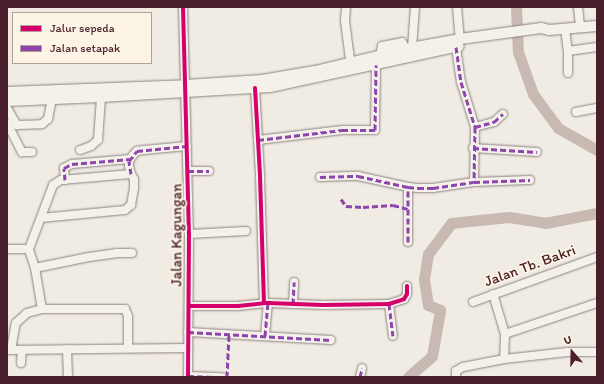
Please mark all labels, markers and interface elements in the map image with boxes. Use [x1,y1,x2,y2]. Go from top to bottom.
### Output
legend [12,12,152,64]
text: Jalur sepeda [50,21,115,35]
text: Jalan setapak [50,41,120,55]
street label: Jalan Kagungan [168,183,186,287]
street label: Jalan Tb. Bakri [482,241,578,291]
north arrow [552,332,592,372]
text: U [562,333,573,348]

